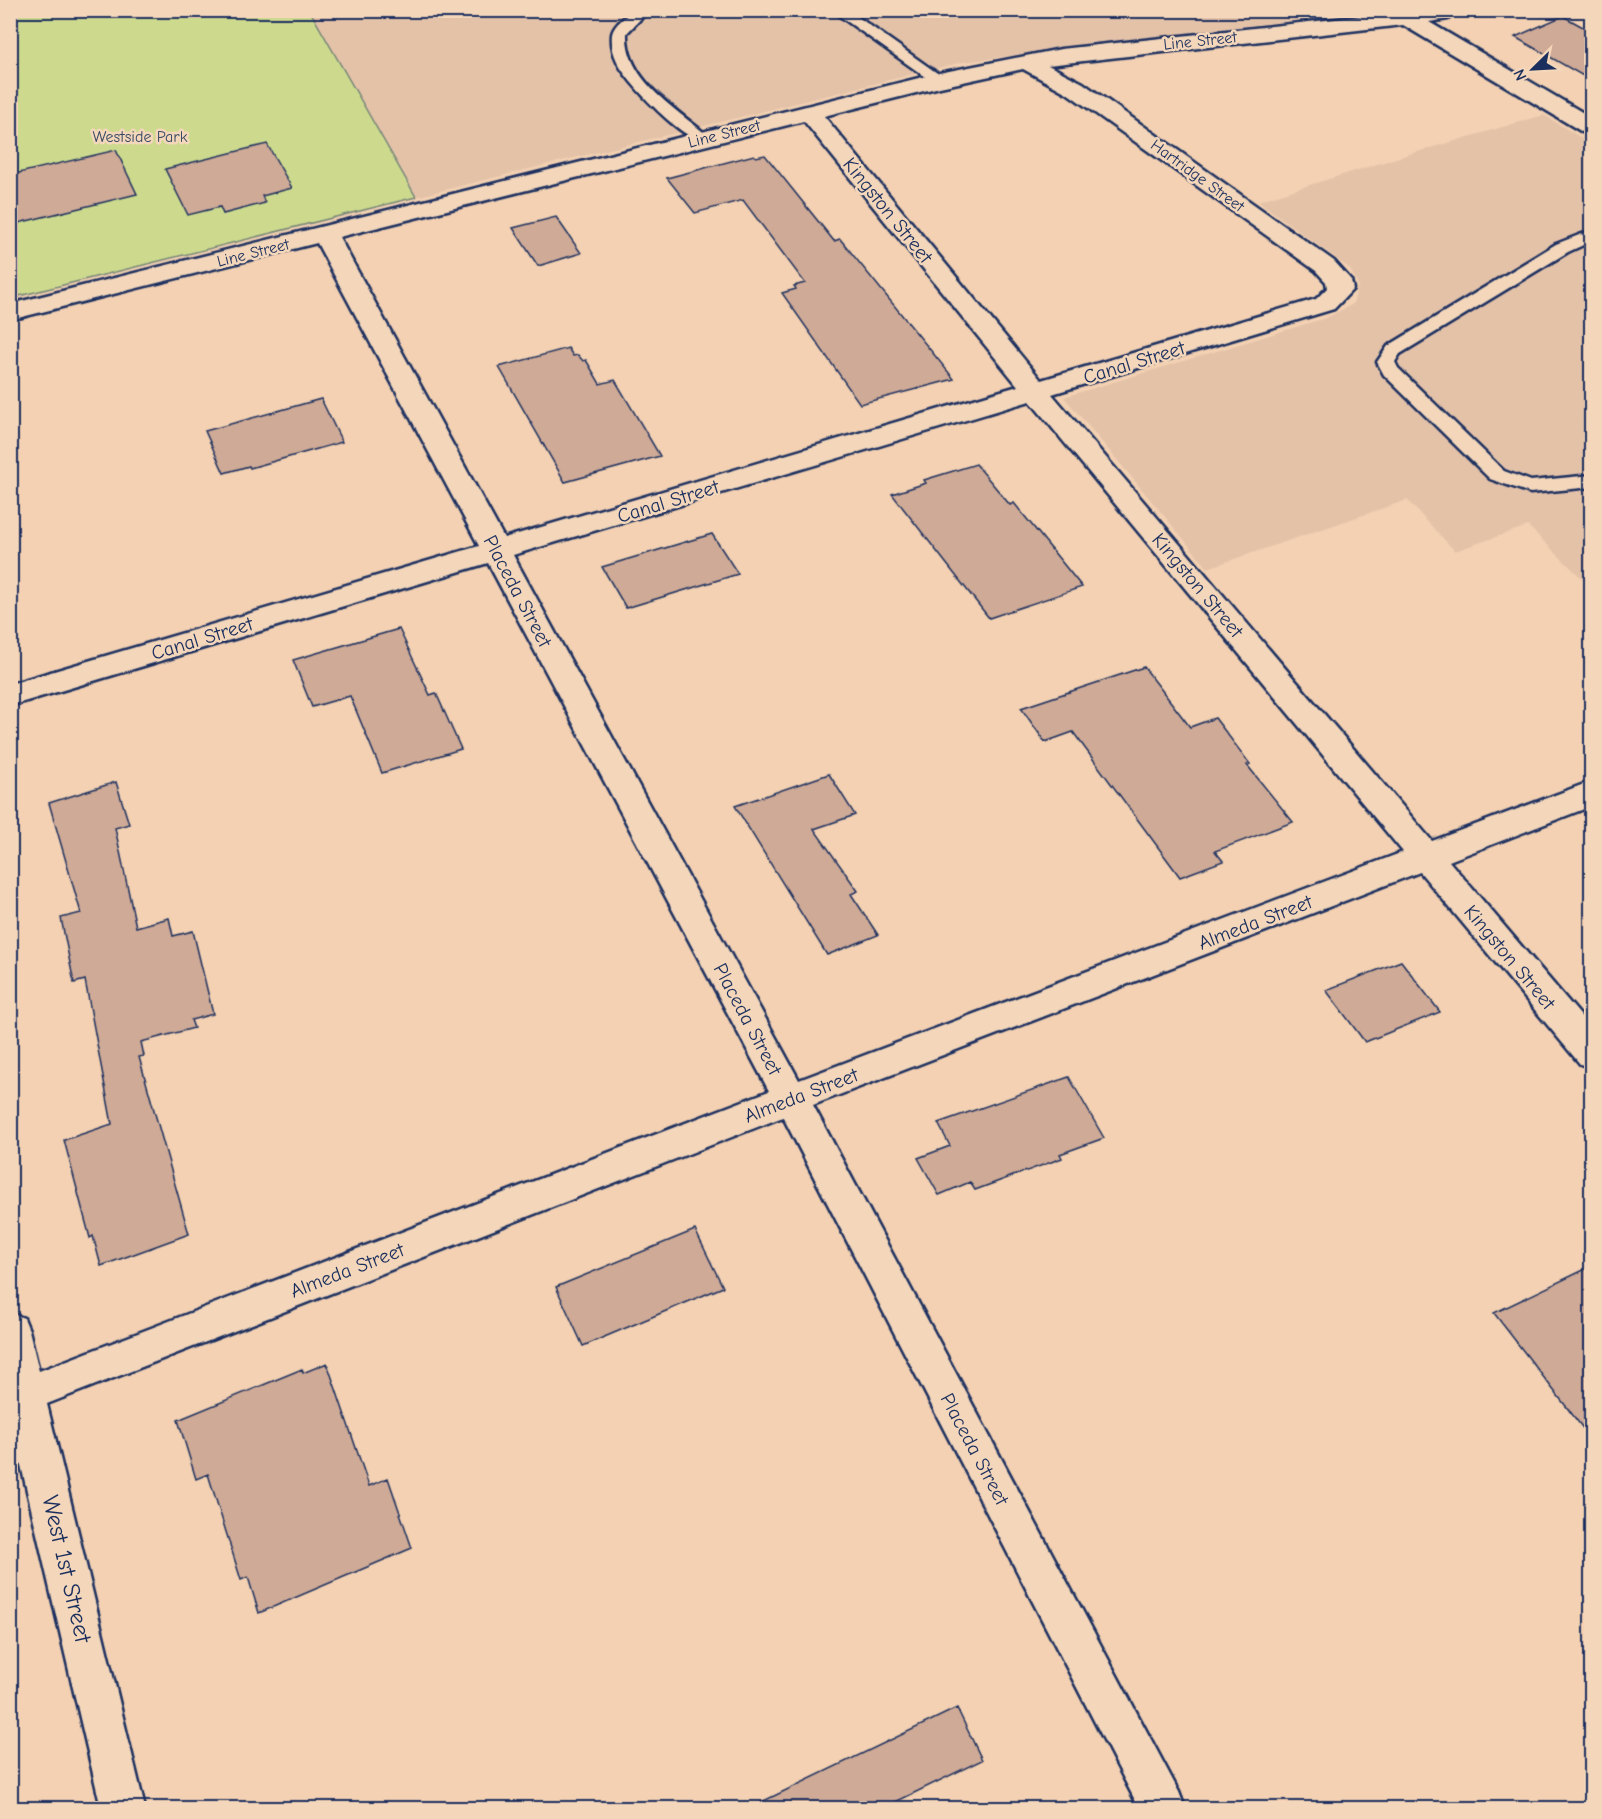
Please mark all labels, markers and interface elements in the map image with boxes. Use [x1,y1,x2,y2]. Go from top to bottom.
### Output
street label: Line Street [1162,28,1238,54]
north arrow [1503,39,1563,99]
text: N [1510,66,1531,83]
street label: Line Street [686,116,763,152]
park label: Westside Park [93,128,188,146]
street label: Hartridge Street [1147,136,1248,216]
street label: Kingston Street [838,153,938,269]
street label: Line Street [215,235,292,271]
street label: Canal Street [1081,336,1189,389]
street label: Canal Street [615,475,723,528]
street label: Kingston Street [1147,528,1249,643]
street label: Placeda Street [478,531,557,652]
street label: Canal Street [149,612,257,665]
street label: Almeda Street [1195,890,1317,955]
street label: Kingston Street [1459,900,1561,1015]
street label: Placeda Street [708,959,787,1080]
street label: Almeda Street [741,1063,863,1128]
street label: Almeda Street [287,1238,409,1303]
street label: Placeda Street [935,1389,1014,1510]
street label: West 1st Street [36,1493,98,1647]

